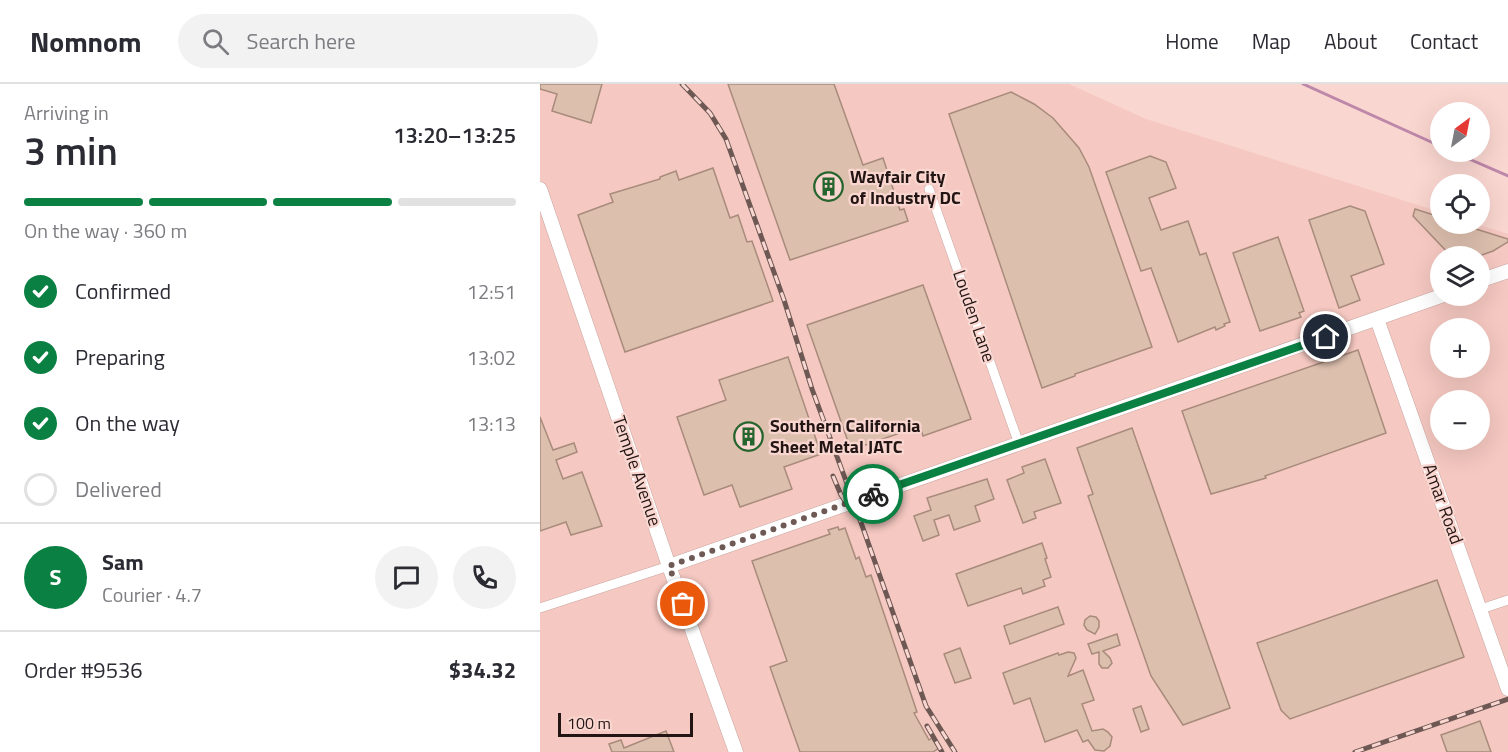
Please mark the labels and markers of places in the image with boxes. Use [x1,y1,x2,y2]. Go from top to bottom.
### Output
place label: Wayfair City of Industry DC [850,163,961,211]
building icon: Wayfair City of Industry DC [813,171,845,203]
pin [1300,311,1351,362]
place label: Southern California Sheet Metal JATC [770,412,921,460]
building icon: Southern California Sheet Metal JATC [733,420,765,452]
pin [657,578,708,629]

